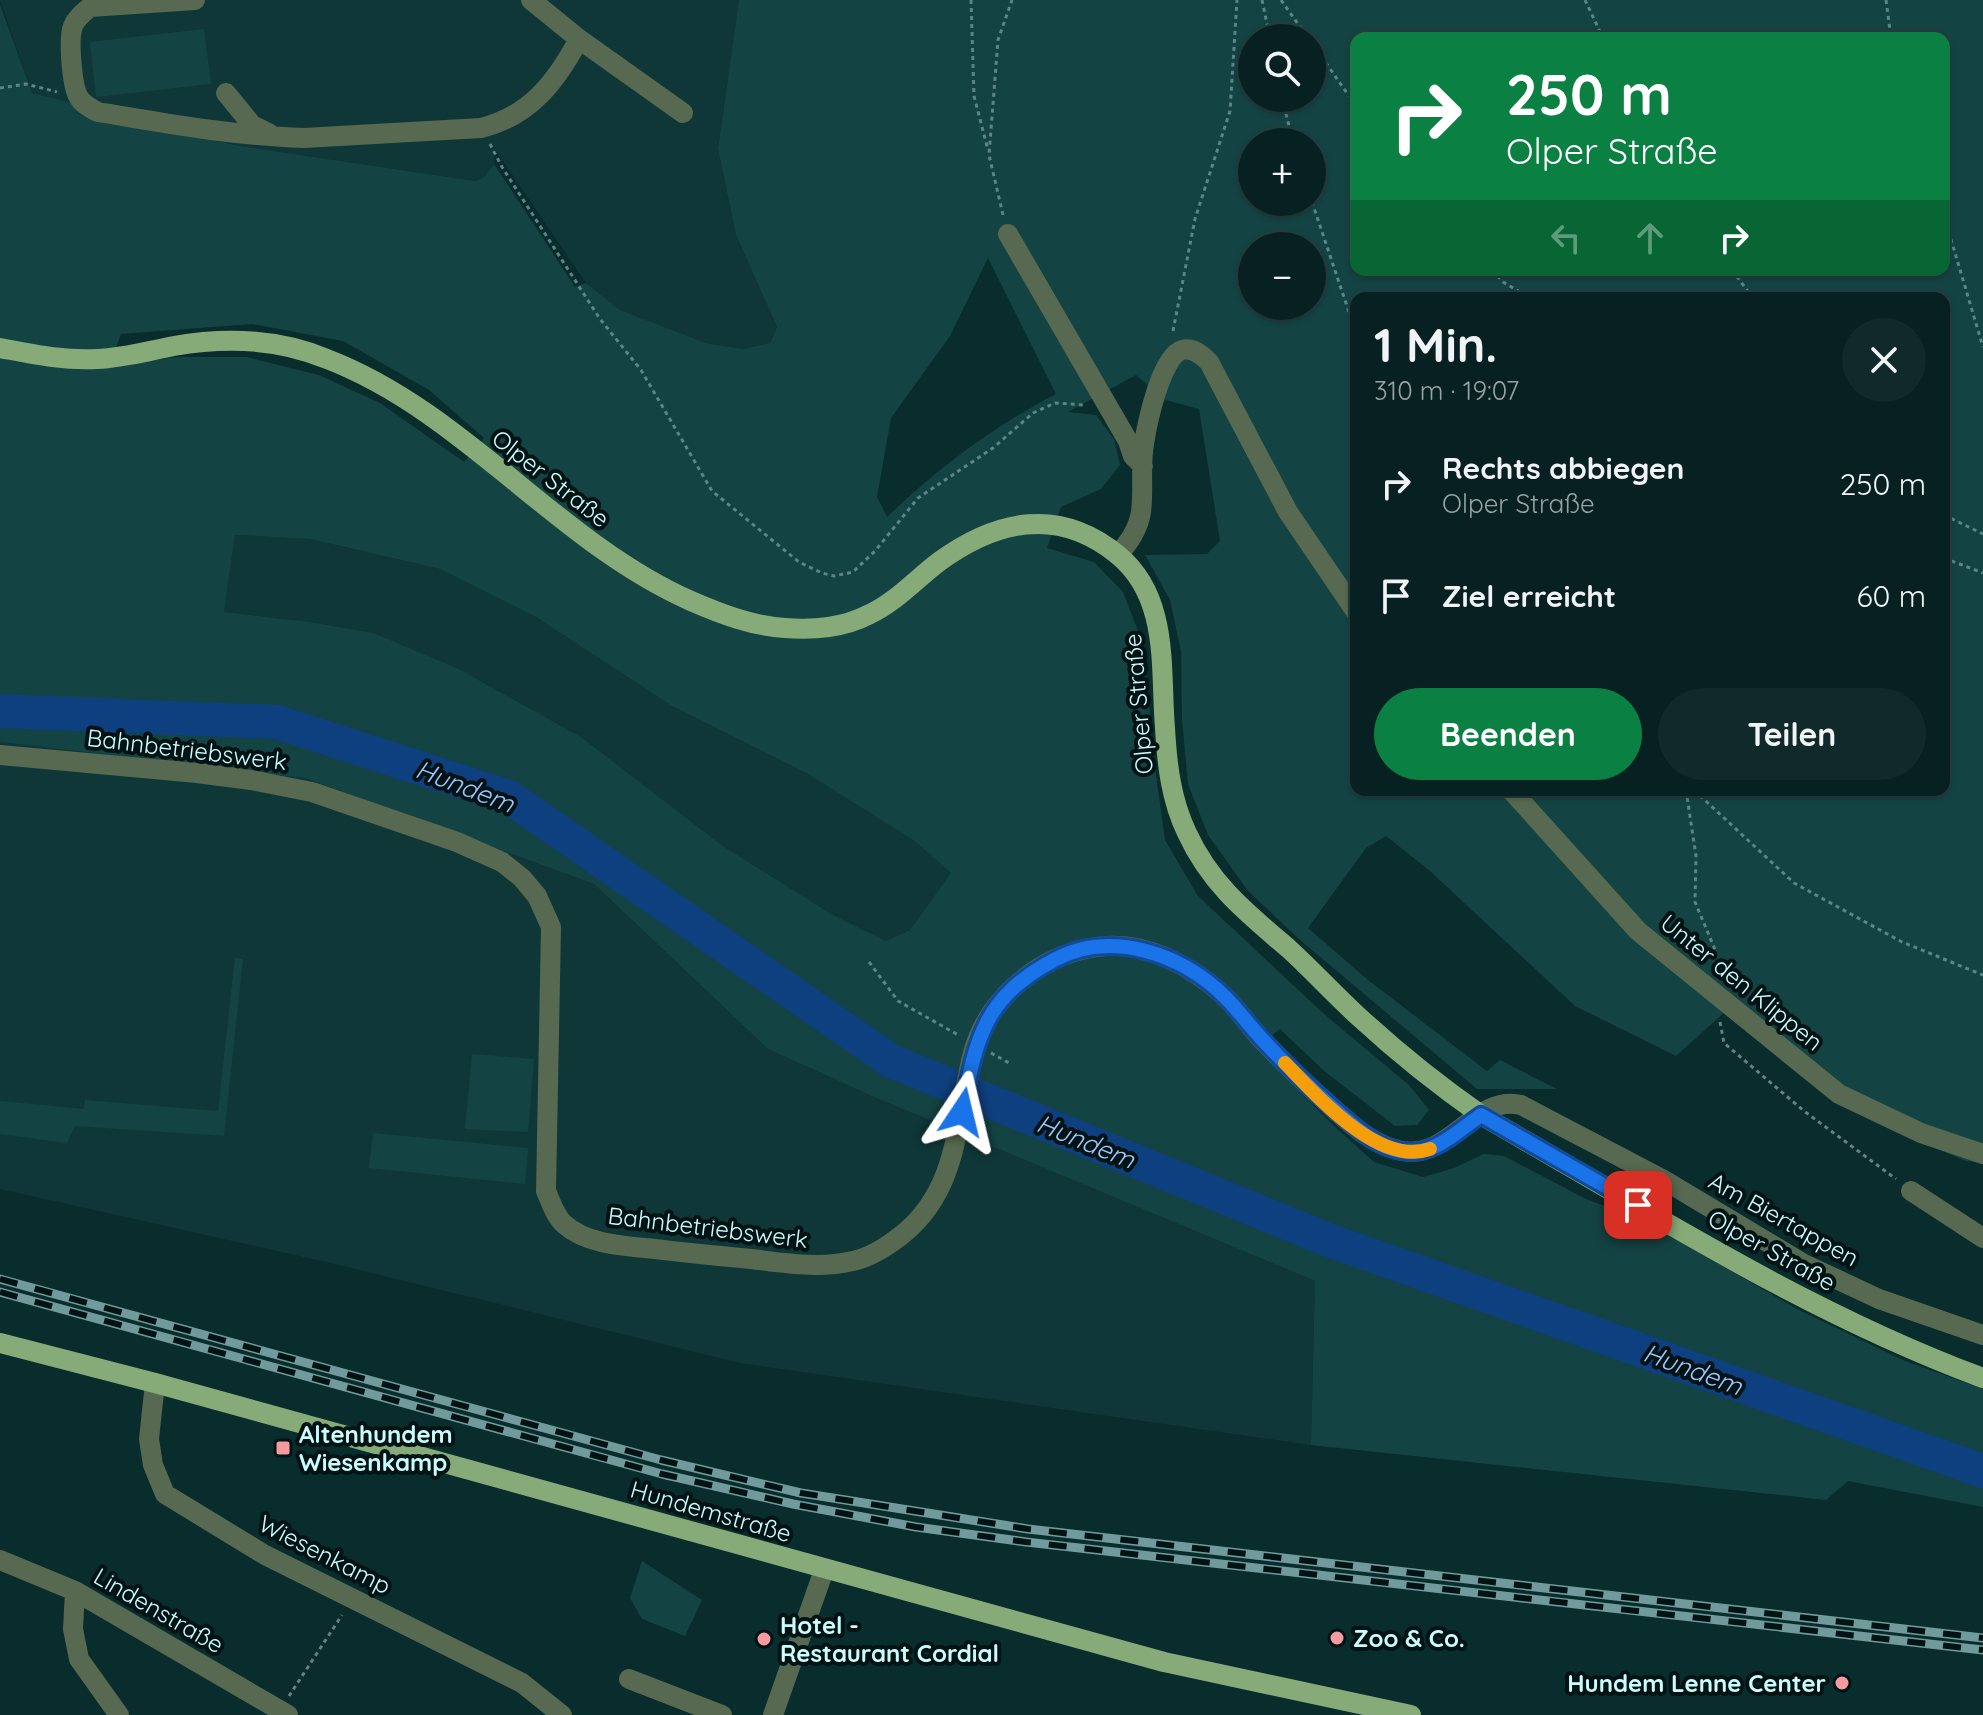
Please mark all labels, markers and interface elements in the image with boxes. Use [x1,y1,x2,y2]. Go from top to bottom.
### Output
map controls [1238,24,1326,320]
button: search [1238,24,1326,112]
text: 250 m [1506,59,1672,129]
icon: right [1374,64,1478,168]
button: + [1238,128,1326,216]
text: Olper Straße [1506,128,1718,173]
icon: left [1544,216,1588,260]
icon: ahead [1628,216,1672,260]
icon: right [1712,216,1756,260]
button: − [1238,232,1326,320]
text: 1 Min. [1374,314,1497,374]
button: close [1842,318,1926,402]
text: 310 m · 19:07 [1374,374,1519,407]
street label: Olper Straße [486,423,616,533]
text: Rechts abbiegen [1442,449,1684,487]
icon: right [1374,462,1418,506]
text: 250 m [1840,465,1926,503]
text: Olper Straße [1442,487,1595,520]
icon: arrive [1374,574,1418,618]
text: Ziel erreicht [1442,577,1616,615]
text: 60 m [1856,577,1926,615]
street label: Olper Straße [1117,632,1159,776]
button: Beenden [1374,688,1642,780]
button: Teilen [1658,688,1926,780]
street label: Bahnbetriebswerk [85,722,289,776]
water label: Hundem [411,752,520,820]
street label: Unter den Klippen [1655,907,1829,1057]
position arrow [920,1070,1004,1154]
water label: Hundem [1032,1106,1141,1176]
street label: Am Biertappen [1704,1165,1864,1273]
pin [1604,1171,1672,1239]
icon: arrive [1616,1183,1660,1227]
street label: Bahnbetriebswerk [606,1200,810,1254]
street label: Olper Straße [1703,1203,1841,1297]
water label: Hundem [1639,1336,1748,1403]
place label: Altenhundem Wiesenkamp [299,1419,453,1477]
marker: Altenhundem Wiesenkamp [274,1439,292,1457]
street label: Hundemstraße [627,1474,795,1548]
street label: Wiesenkamp [254,1508,396,1600]
street label: Lindenstraße [89,1561,229,1659]
place label: Hotel - Restaurant Cordial [780,1610,999,1668]
place label: Zoo & Co. [1353,1623,1465,1653]
marker: Zoo & Co. [1328,1629,1346,1647]
marker: Hotel - Restaurant Cordial [755,1630,773,1648]
place label: Hundem Lenne Center [1567,1668,1826,1698]
marker: Hundem Lenne Center [1833,1674,1851,1692]

